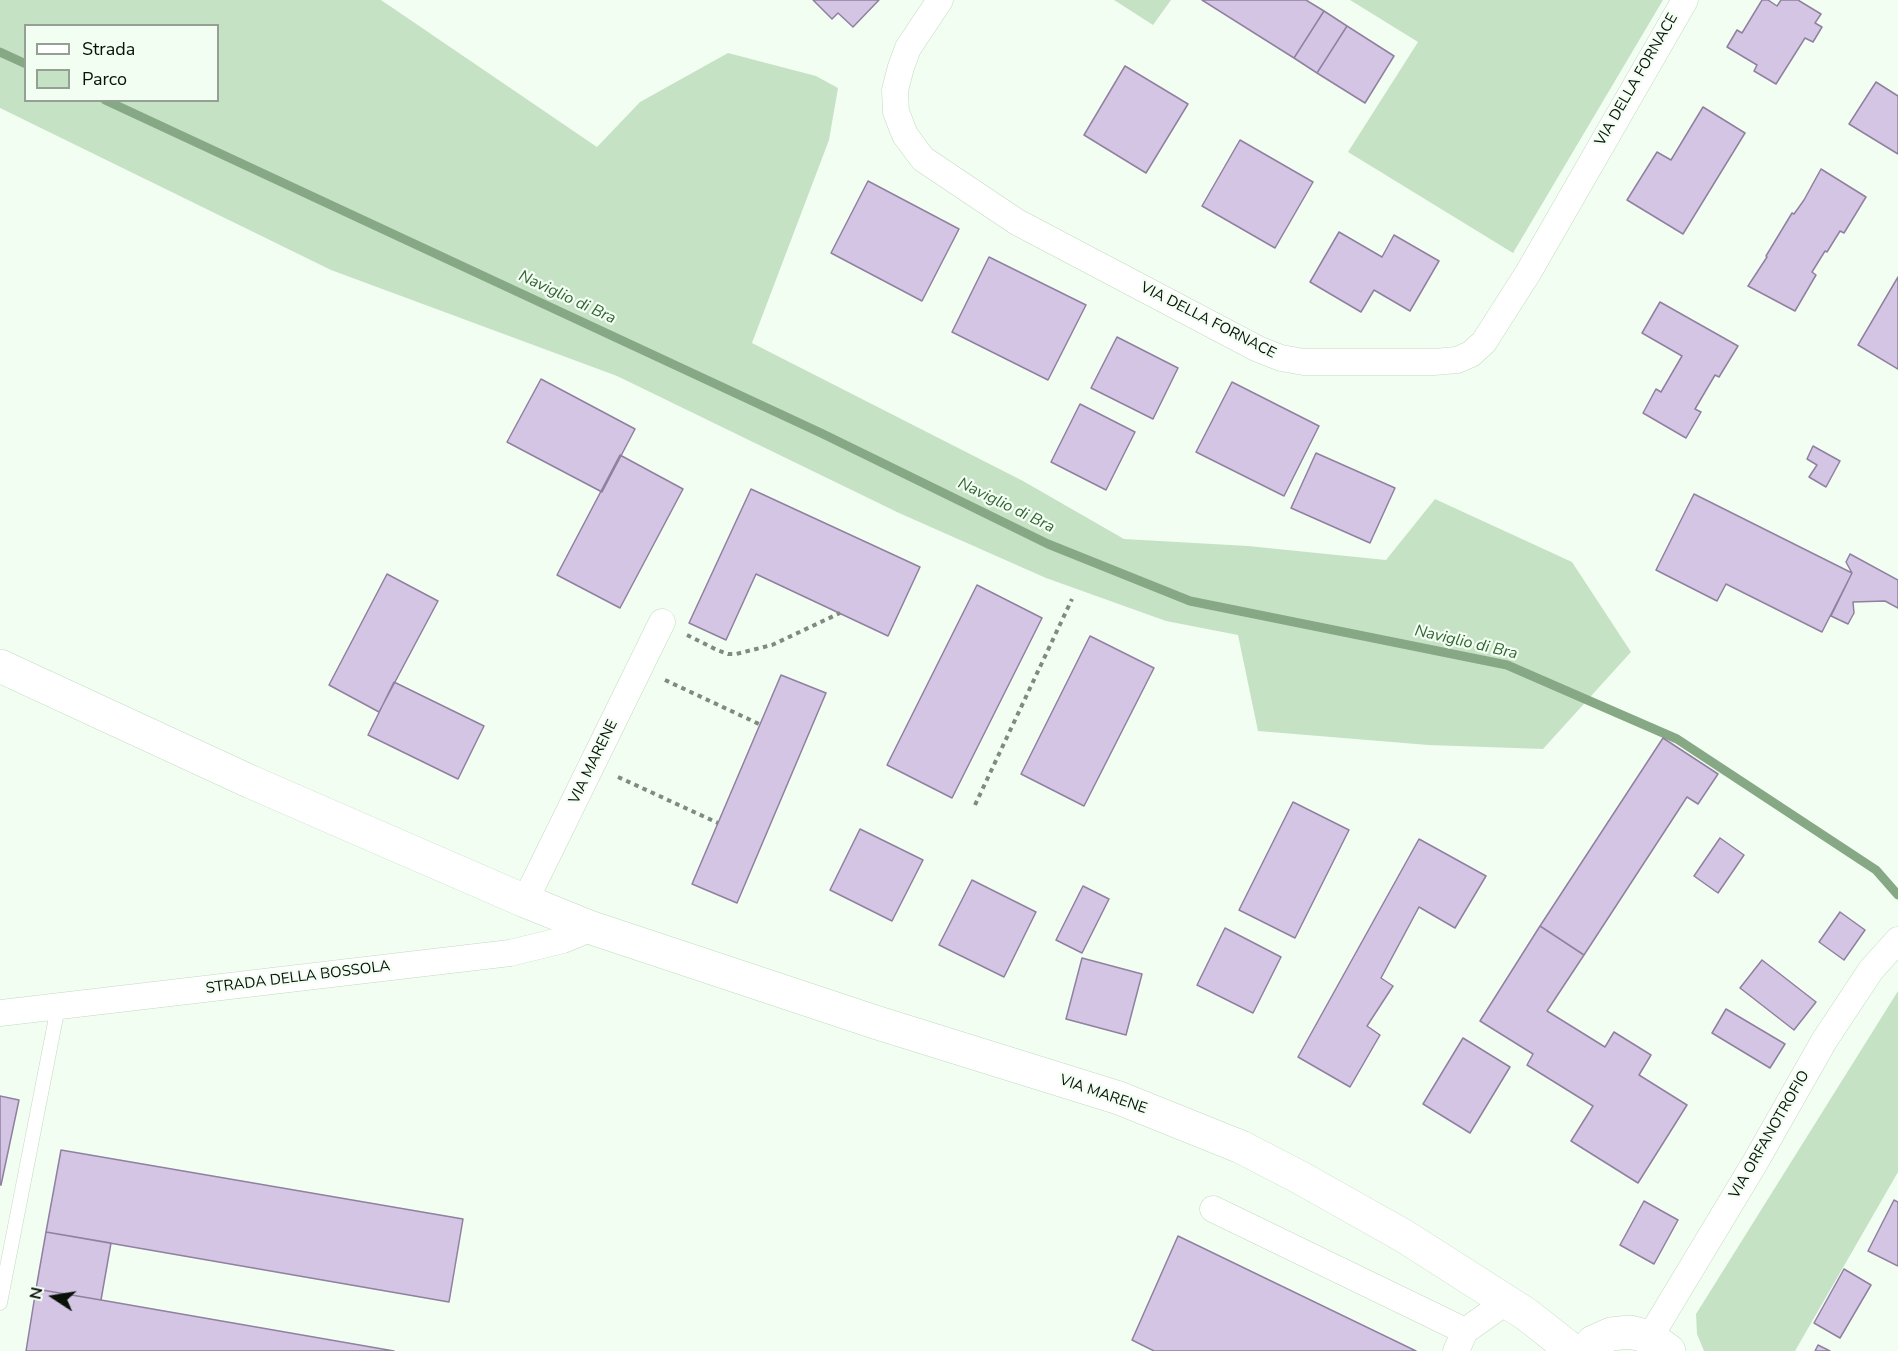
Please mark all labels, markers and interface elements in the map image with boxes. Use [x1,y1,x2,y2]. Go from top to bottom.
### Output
street label: VIA DELLA FORNACE [1592,11,1682,149]
legend [24,24,219,102]
text: Strada [82,37,135,61]
text: Parco [82,67,127,91]
water label: Naviglio di Bra [515,267,619,329]
street label: VIA DELLA FORNACE [1137,279,1279,363]
water label: Naviglio di Bra [955,474,1057,538]
water label: Naviglio di Bra [1413,622,1519,664]
street label: VIA MARENE [566,717,622,807]
street label: STRADA DELLA BOSSOLA [205,958,391,998]
street label: VIA ORFANOTROFIO [1726,1068,1814,1202]
street label: VIA MARENE [1057,1072,1149,1118]
north arrow [24,1267,84,1327]
text: N [24,1285,48,1301]

